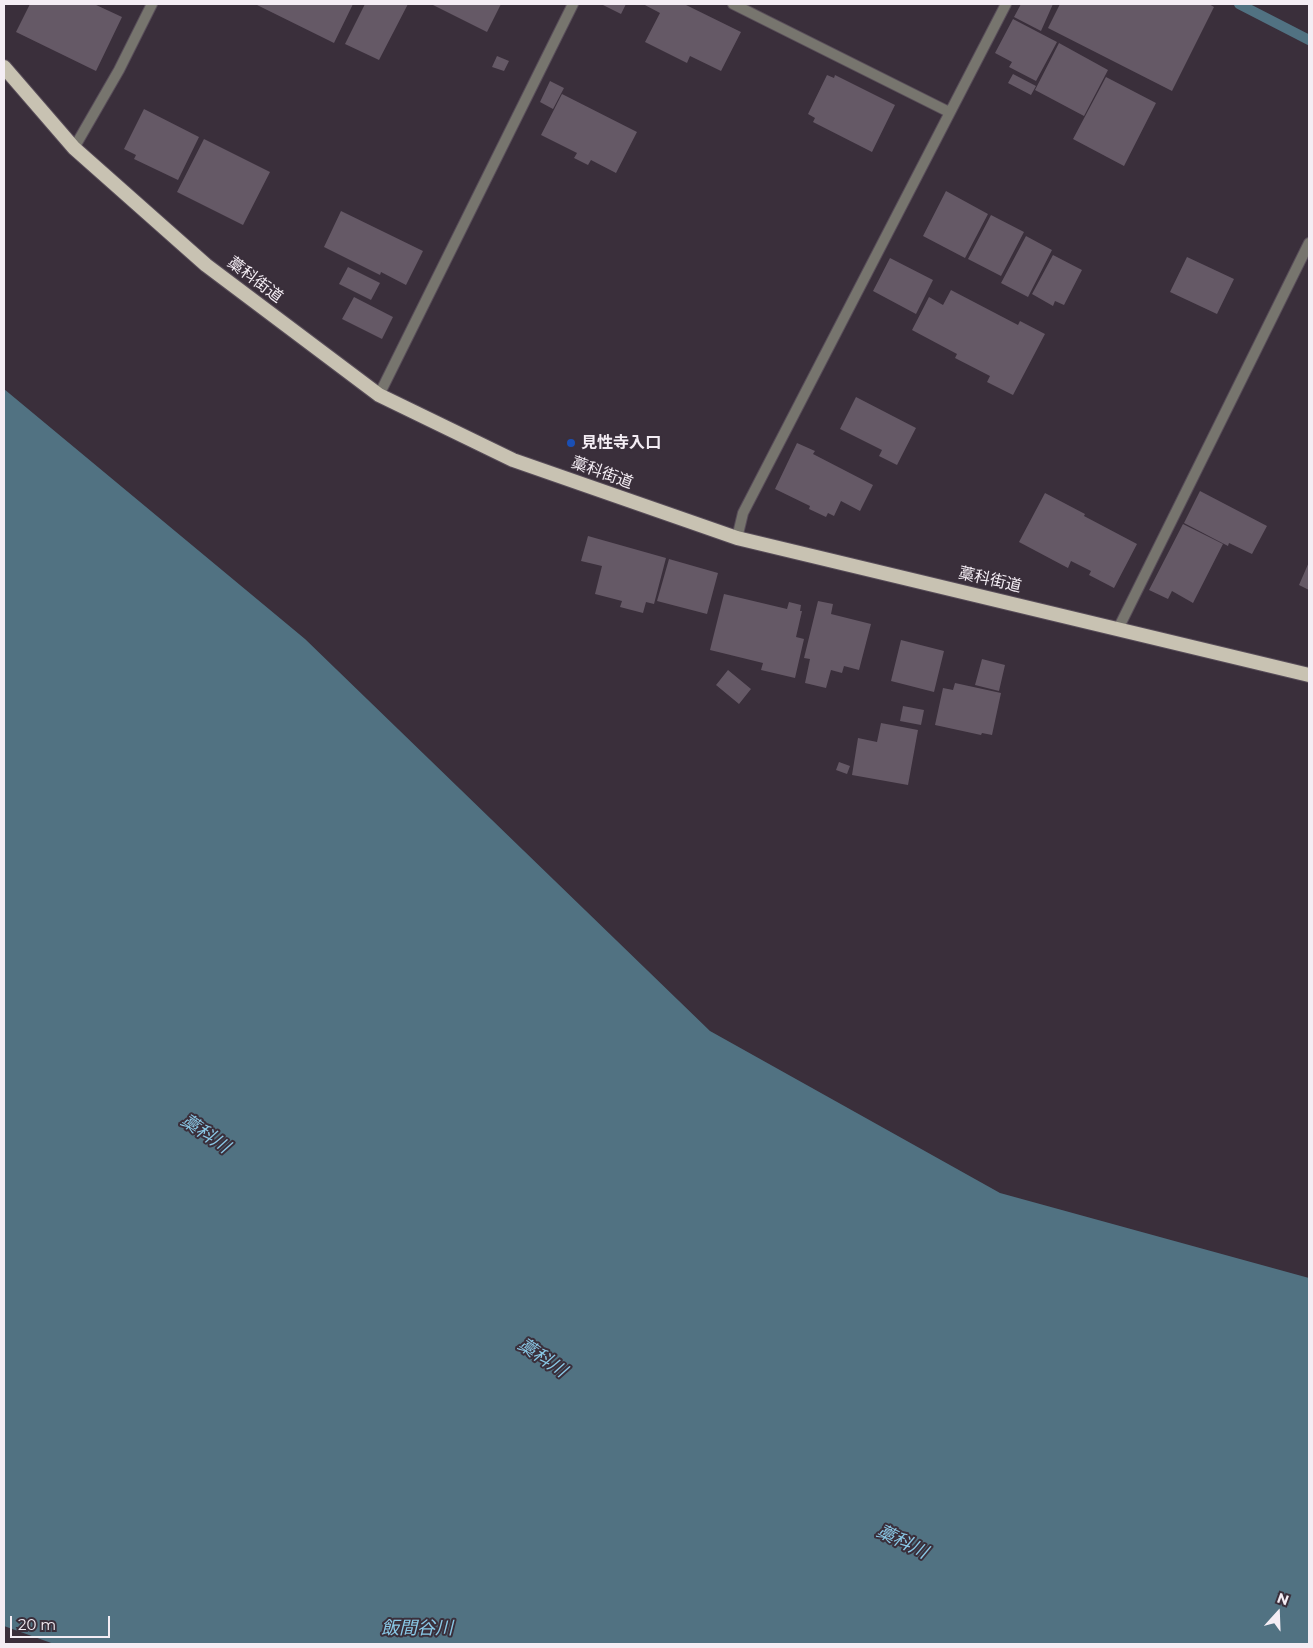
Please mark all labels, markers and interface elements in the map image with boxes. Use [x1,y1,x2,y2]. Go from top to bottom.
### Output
street label: 藁科街道 [224,253,286,307]
place label: 見性寺入口 [581,433,661,453]
marker: 見性寺入口 [565,437,577,449]
street label: 藁科街道 [569,453,635,493]
street label: 藁科街道 [957,563,1023,597]
water label: 藁科川 [177,1110,233,1158]
water label: 藁科川 [514,1334,570,1382]
water label: 藁科川 [873,1520,931,1564]
north arrow [1253,1588,1303,1638]
text: N [1275,1589,1292,1609]
scale bar [12,1606,112,1638]
text: 20 m [18,1615,56,1634]
water label: 飯間谷川 [381,1618,453,1640]

